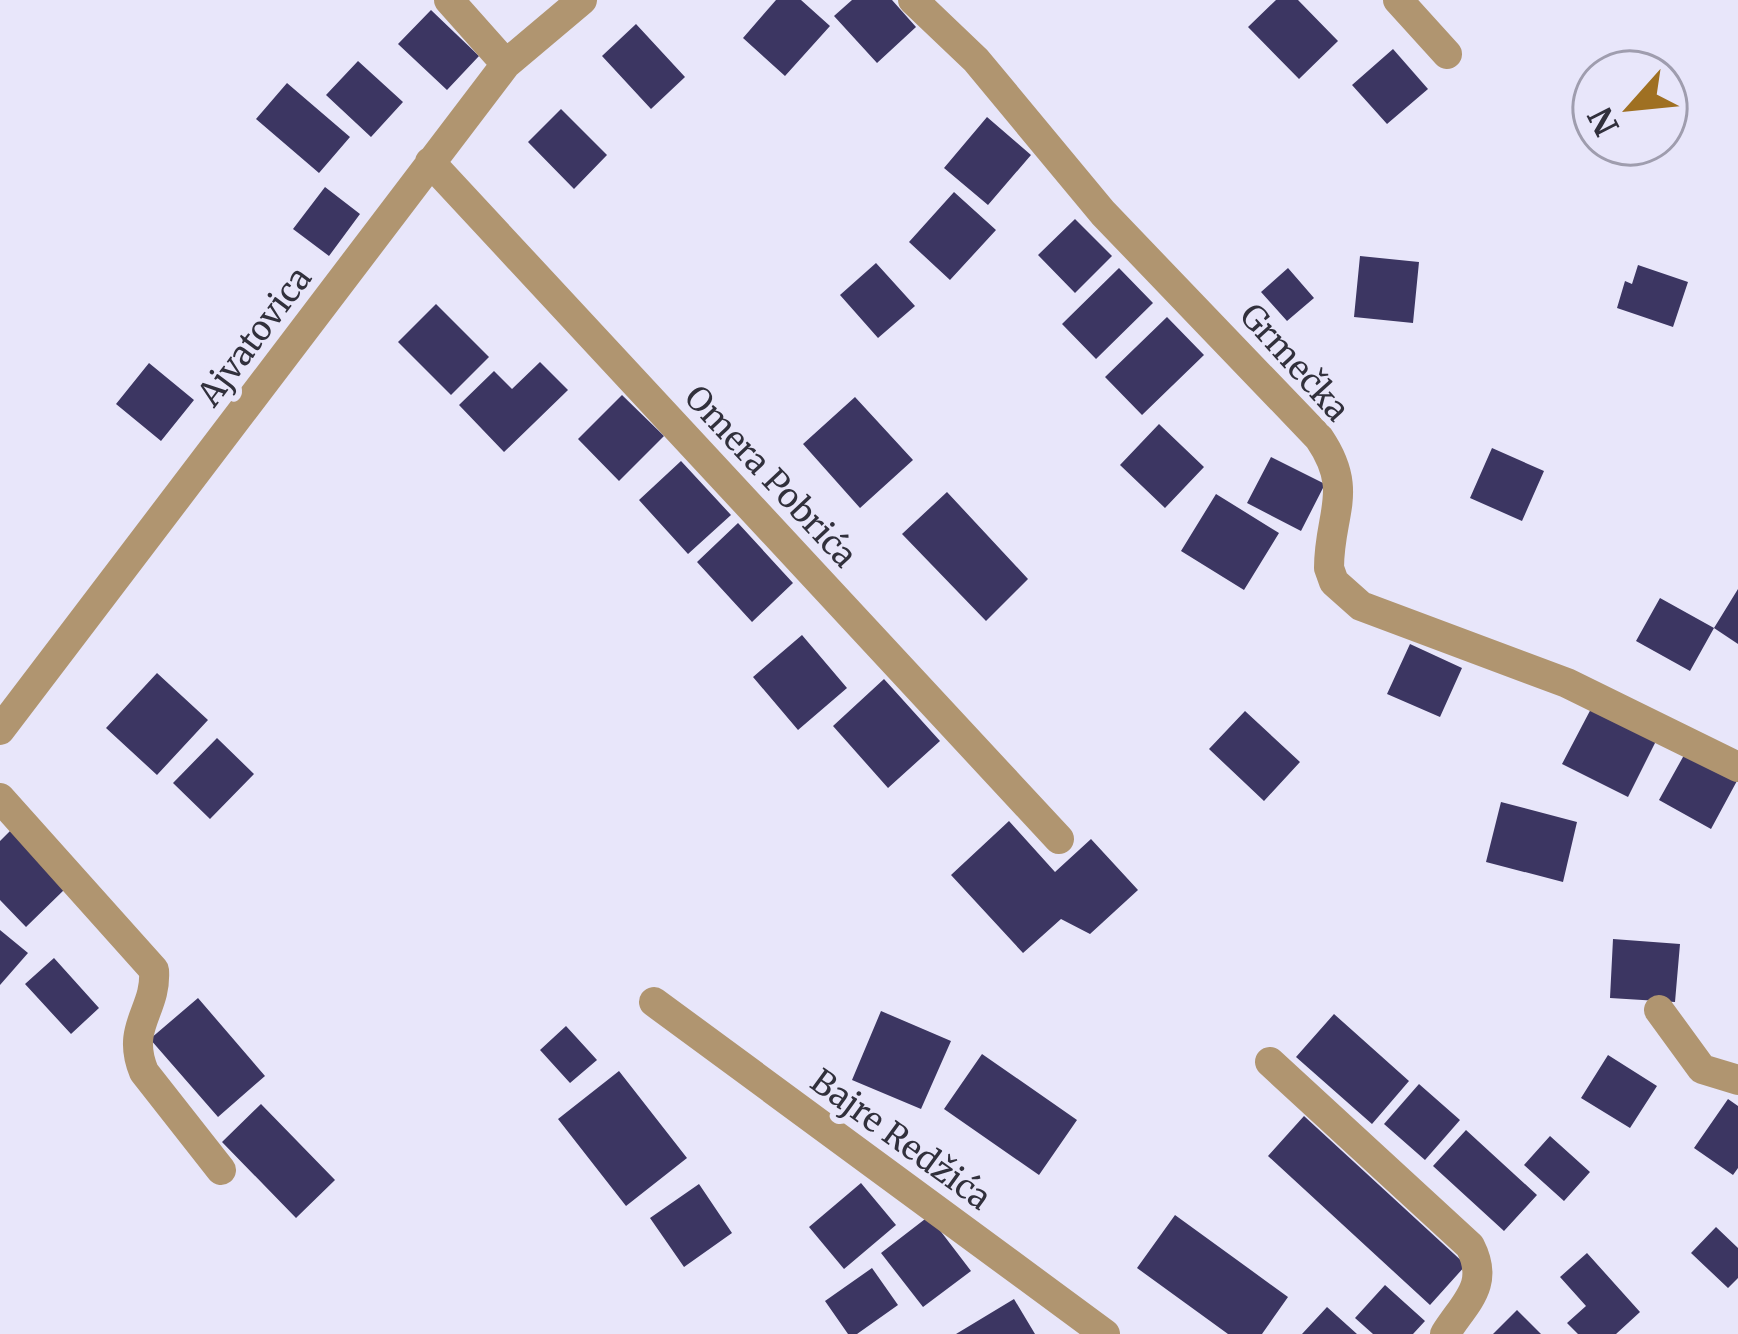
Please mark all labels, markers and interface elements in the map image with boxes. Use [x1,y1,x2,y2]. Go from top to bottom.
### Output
north arrow [1570,48,1690,168]
text: N [1580,100,1628,142]
street label: Ajvatovica [188,259,320,415]
street label: Grmečka [1231,295,1358,429]
street label: Omera Pobrića [676,377,865,576]
street label: Bajre Redžića [803,1060,999,1218]

